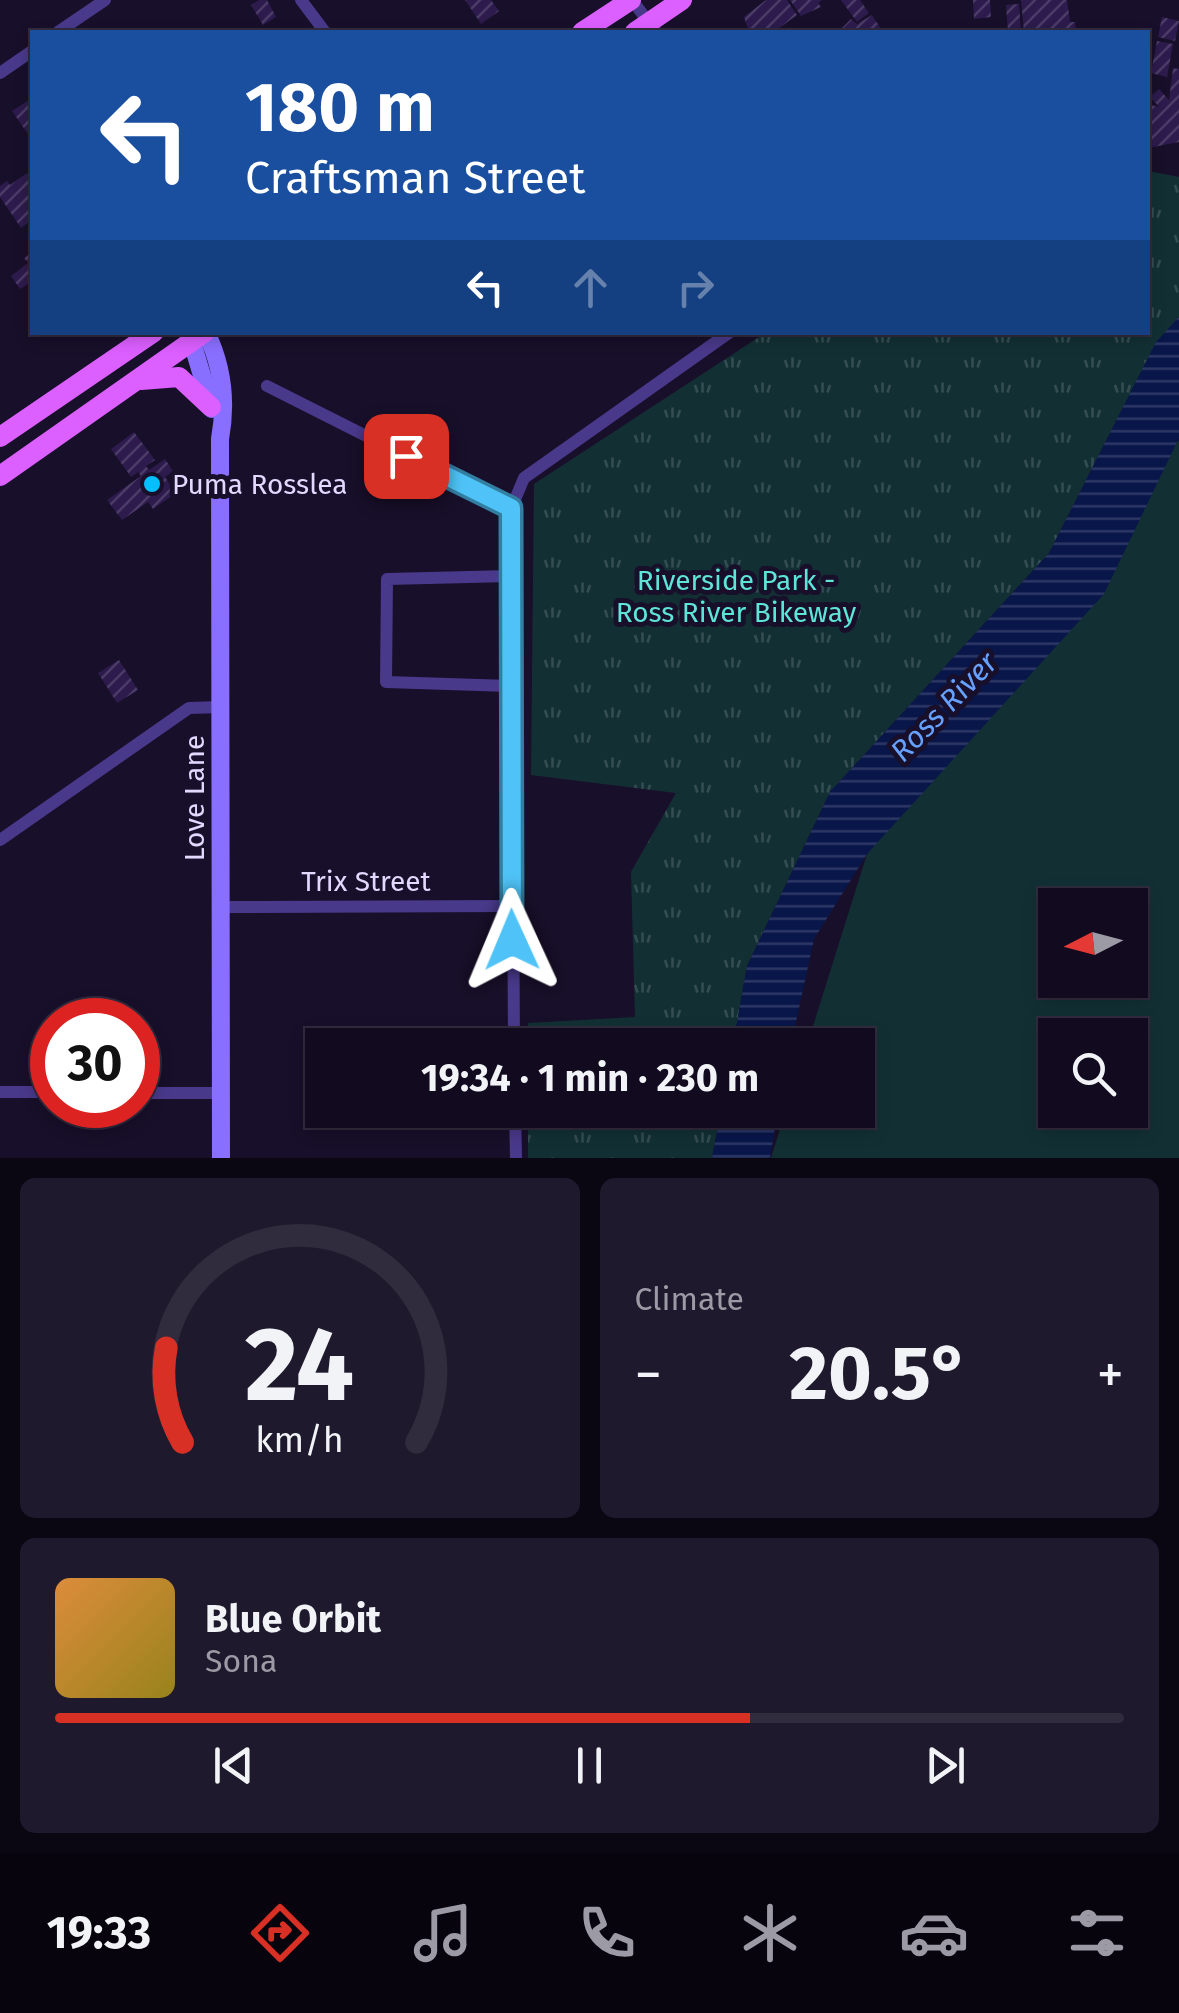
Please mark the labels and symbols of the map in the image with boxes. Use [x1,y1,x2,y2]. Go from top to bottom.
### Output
pin [364,414,449,499]
place label: Puma Rosslea [172,468,347,501]
marker: Puma Rosslea [141,473,163,495]
park label: Riverside Park - Ross River Bikeway [616,564,857,629]
water label: Ross River [883,644,1006,769]
street label: Love Lane [178,735,211,861]
street label: Trix Street [301,865,432,898]
position arrow [460,888,564,992]
north arrow [1038,888,1148,998]
speed limit sign: 30 [30,998,160,1128]

